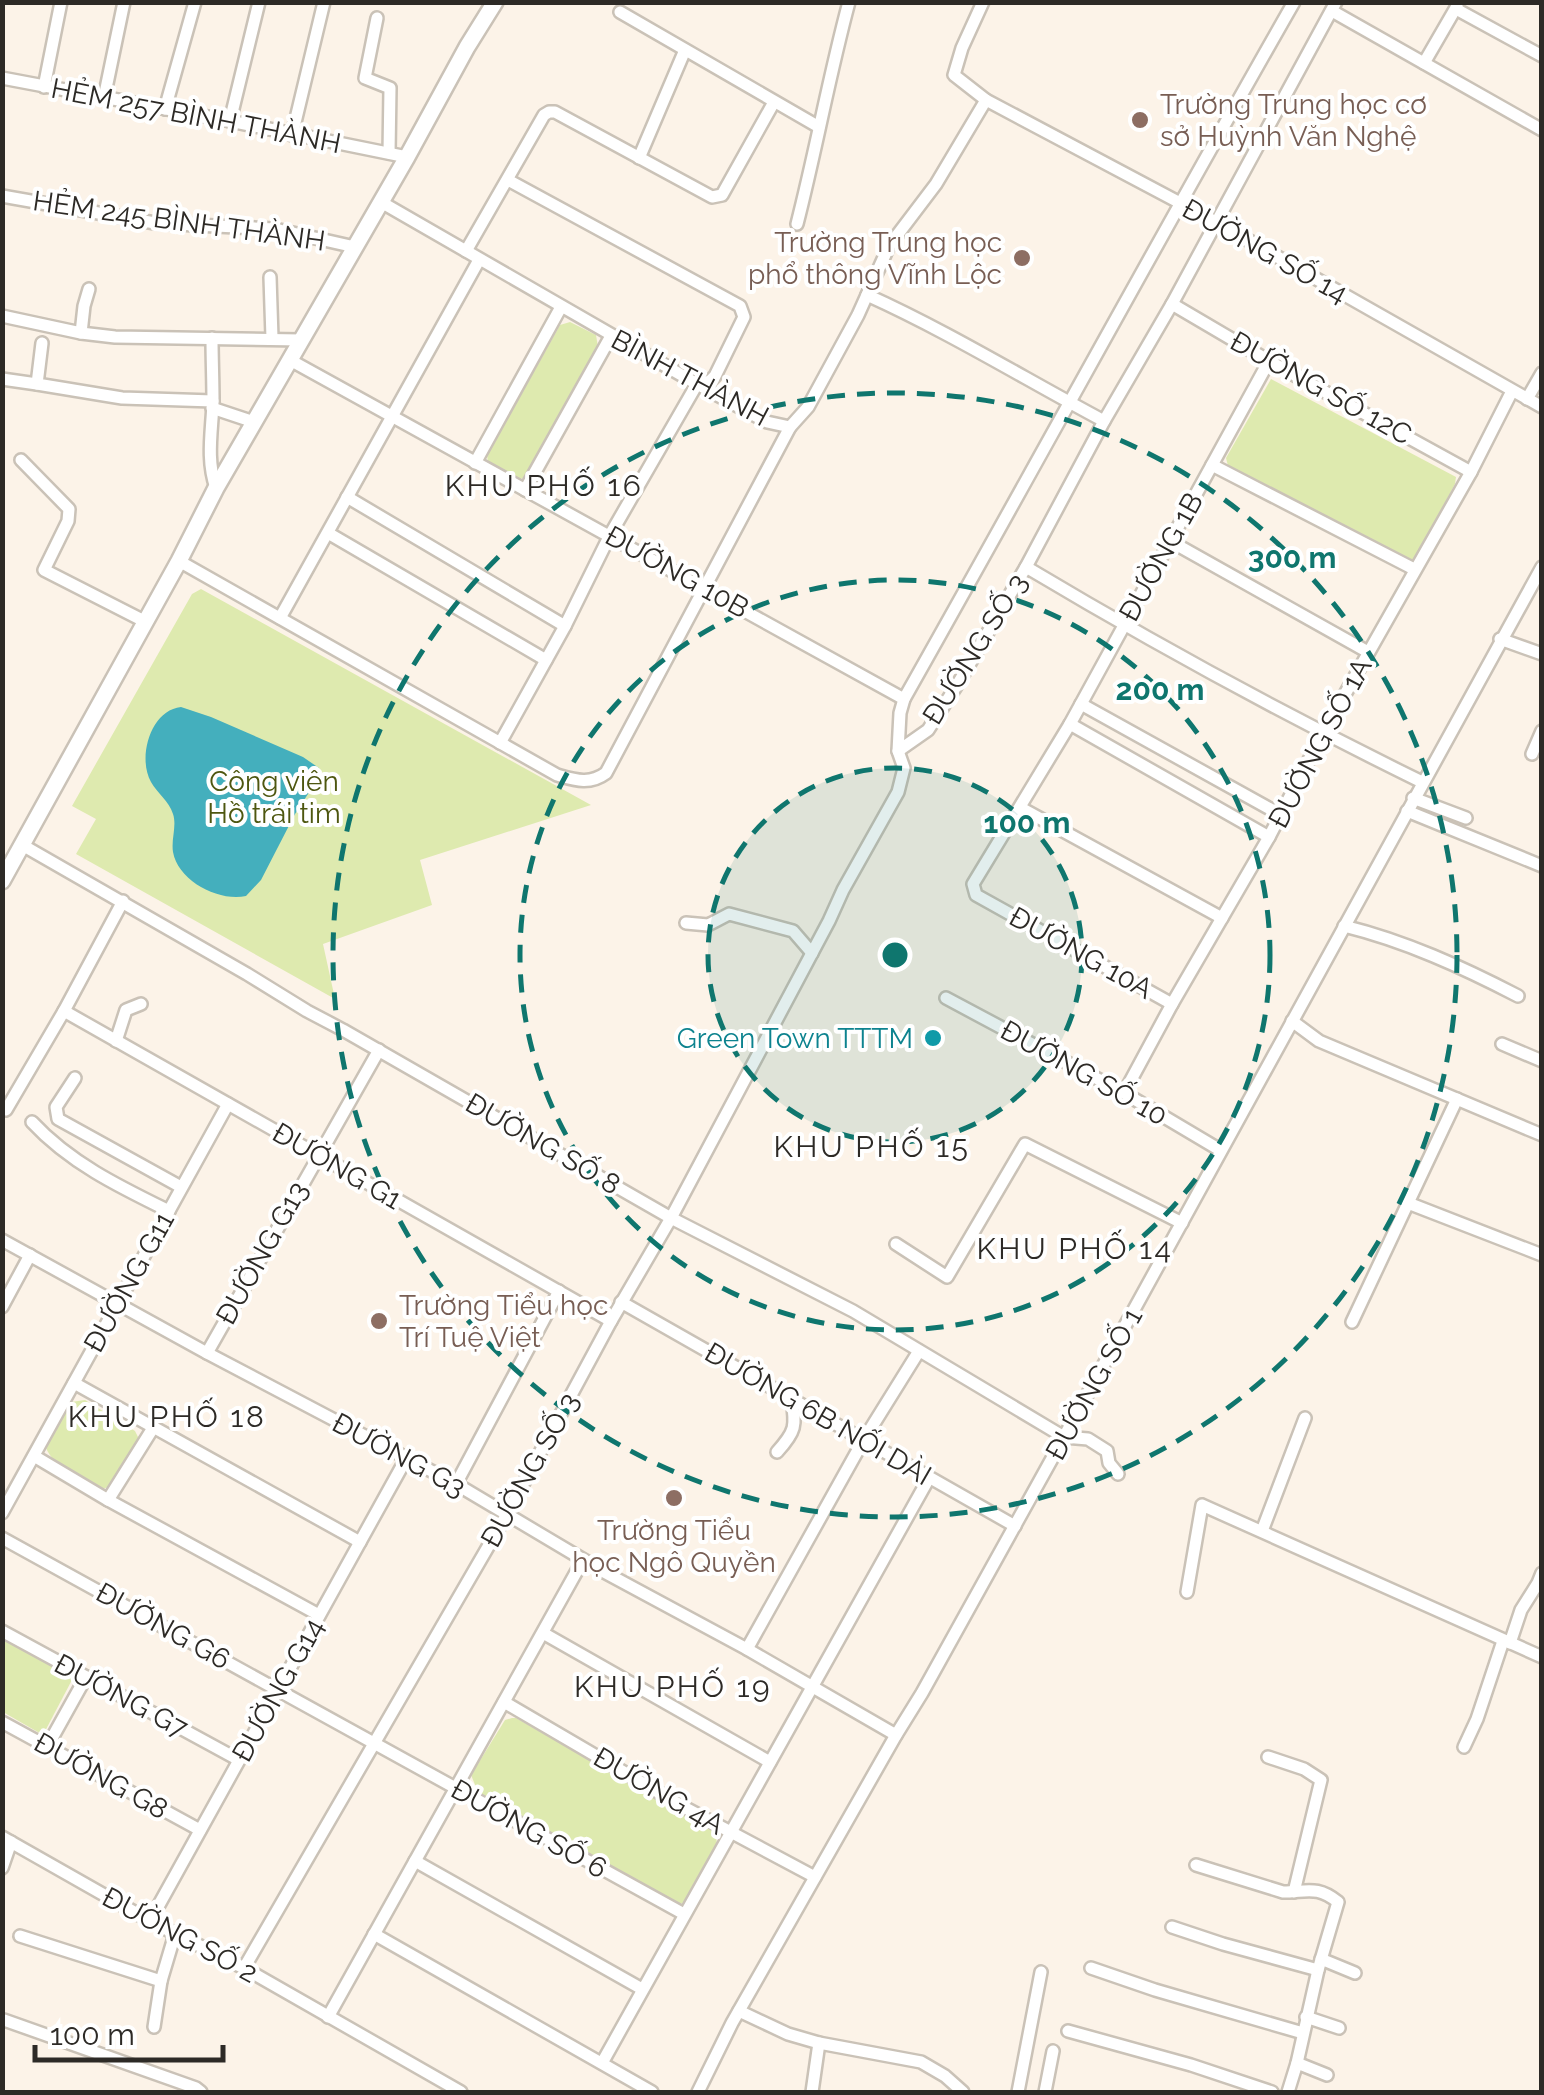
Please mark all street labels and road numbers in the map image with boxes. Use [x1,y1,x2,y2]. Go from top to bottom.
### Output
street label: HẺM 257 BÌNH THÀNH [48,71,344,160]
street label: HẺM 245 BÌNH THÀNH [31,183,327,258]
street label: ĐƯỜNG SỐ 14 [1177,190,1354,310]
street label: BÌNH THÀNH [606,323,774,433]
street label: ĐƯỜNG SỐ 12C [1225,323,1418,451]
street label: ĐƯỜNG 1B [1112,487,1210,627]
street label: ĐƯỜNG 10B [599,519,755,625]
street label: ĐƯỜNG SỐ 3 [914,567,1034,730]
street label: ĐƯỜNG SỐ 1A [1260,652,1379,833]
street label: ĐƯỜNG 10A [1004,900,1158,1006]
street label: ĐƯỜNG SỐ 10 [995,1012,1174,1132]
street label: ĐƯỜNG SỐ 8 [460,1085,627,1202]
street label: ĐƯỜNG G1 [267,1116,407,1216]
street label: ĐƯỜNG G13 [209,1176,315,1330]
street label: ĐƯỜNG G11 [77,1206,181,1358]
street label: ĐƯỜNG SỐ 1 [1037,1301,1149,1466]
street label: ĐƯỜNG 6B NỐI DÀI [699,1334,938,1492]
street label: ĐƯỜNG SỐ 3 [472,1386,586,1553]
street label: ĐƯỜNG G3 [327,1406,471,1504]
street label: ĐƯỜNG G6 [90,1576,236,1676]
street label: ĐƯỜNG G14 [225,1613,331,1767]
street label: ĐƯỜNG G7 [49,1647,193,1745]
street label: ĐƯỜNG G8 [28,1726,174,1826]
street label: ĐƯỜNG 4A [588,1740,730,1842]
street label: ĐƯỜNG SỐ 6 [445,1771,614,1885]
street label: ĐƯỜNG SỐ 2 [97,1879,264,1990]

